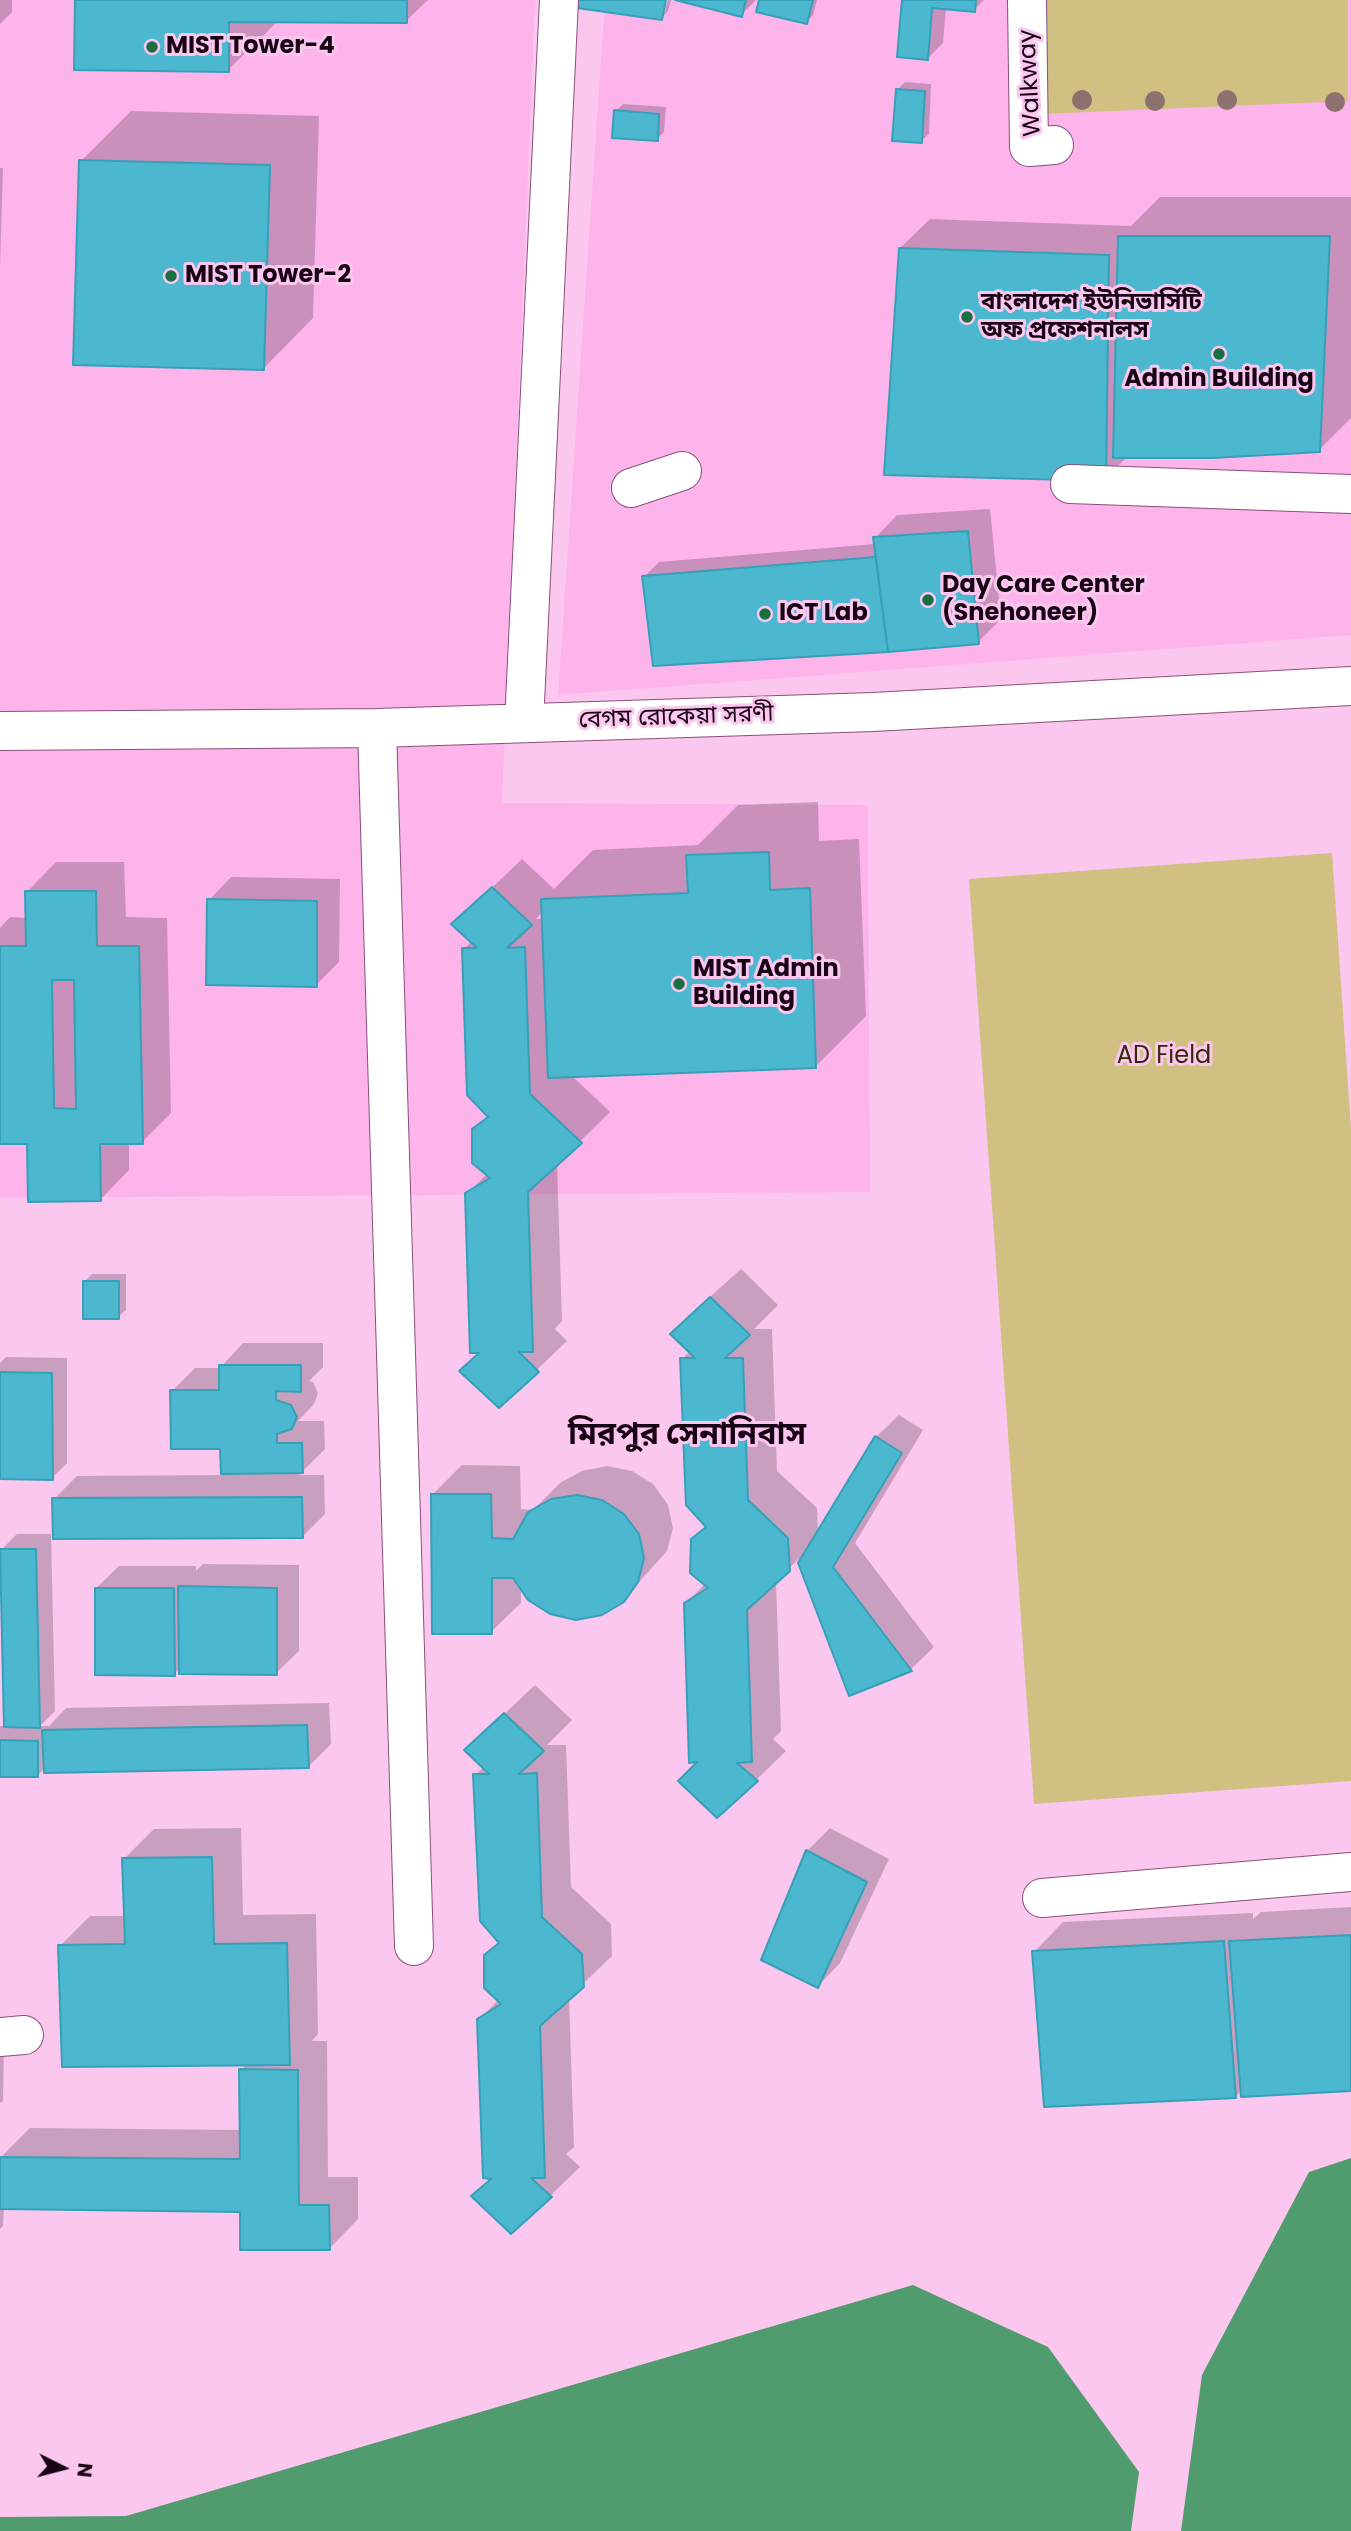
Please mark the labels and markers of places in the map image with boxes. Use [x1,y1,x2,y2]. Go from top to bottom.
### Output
place label: MIST Tower-4 [166,33,335,61]
marker: MIST Tower-4 [144,39,160,55]
place label: MIST Tower-2 [185,262,351,290]
marker: MIST Tower-2 [163,268,179,284]
place label: বাংলাদেশ ইউনিভার্সিটি অফ প্রফেশনালস [981,289,1202,345]
marker: বাংলাদেশ ইউনিভার্সিটি অফ প্রফেশনালস [959,309,975,325]
marker: Admin Building [1211,346,1227,362]
place label: Admin Building [1124,366,1314,394]
place label: Day Care Center (Snehoneer) [942,572,1145,628]
marker: Day Care Center (Snehoneer) [920,592,936,608]
place label: ICT Lab [779,600,868,628]
marker: ICT Lab [757,606,773,622]
place label: MIST Admin Building [693,956,839,1012]
marker: MIST Admin Building [671,976,687,992]

